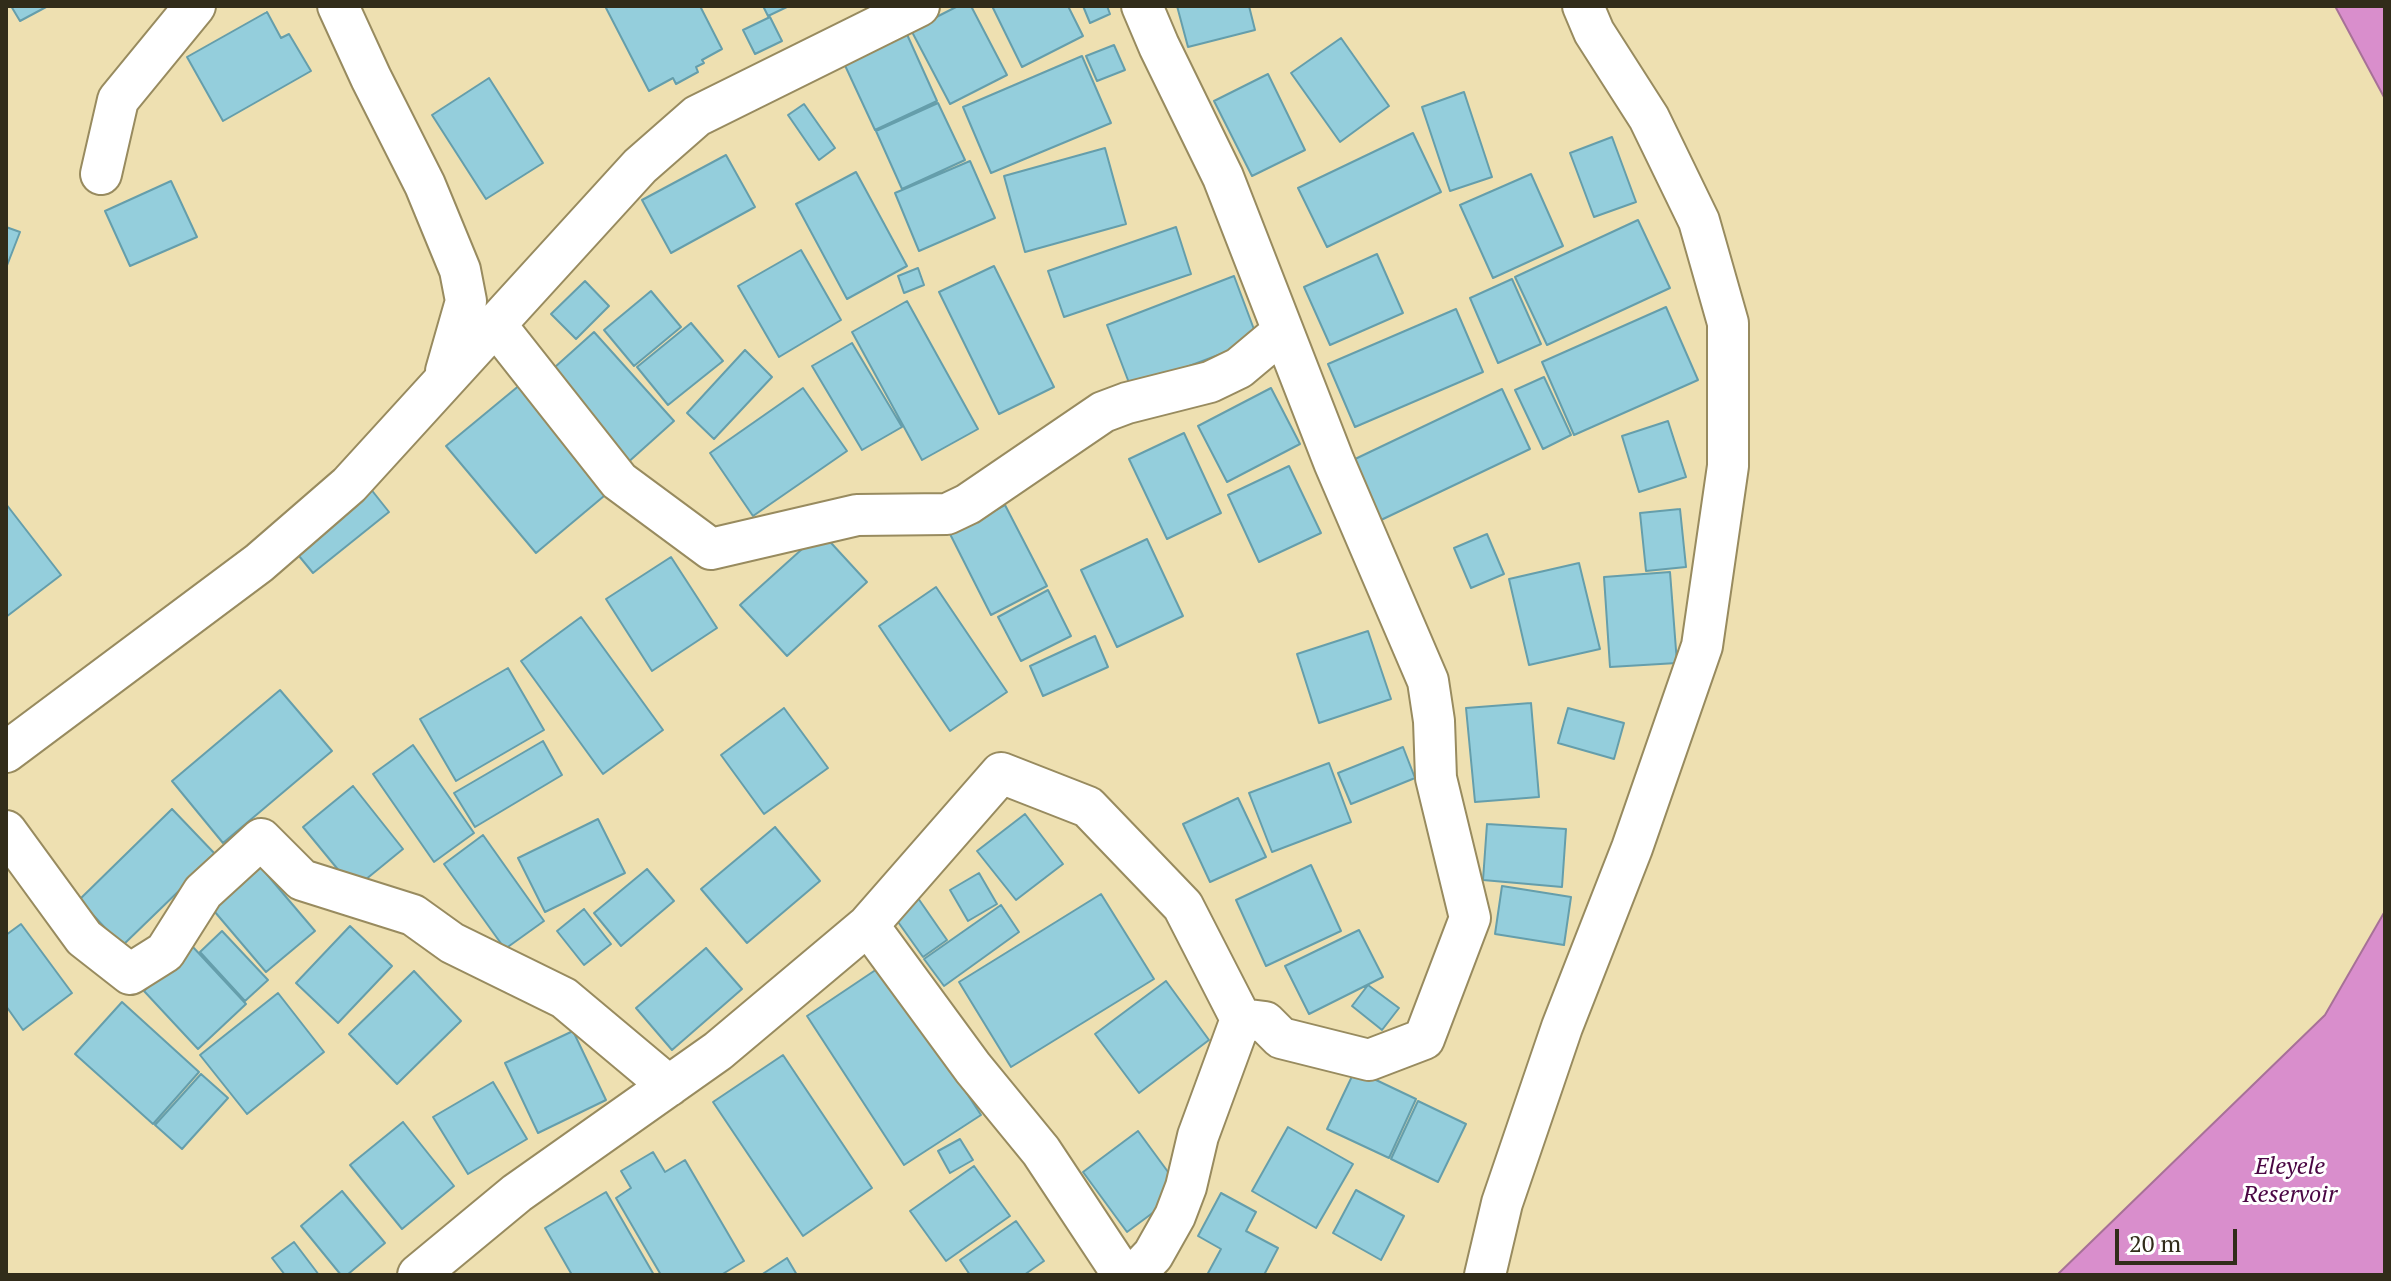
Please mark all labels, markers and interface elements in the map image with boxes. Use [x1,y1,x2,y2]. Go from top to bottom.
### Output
water label: Eleyele Reservoir [2243,1153,2337,1209]
scale bar [2119,1213,2241,1263]
text: 20 m [2129,1227,2181,1259]

